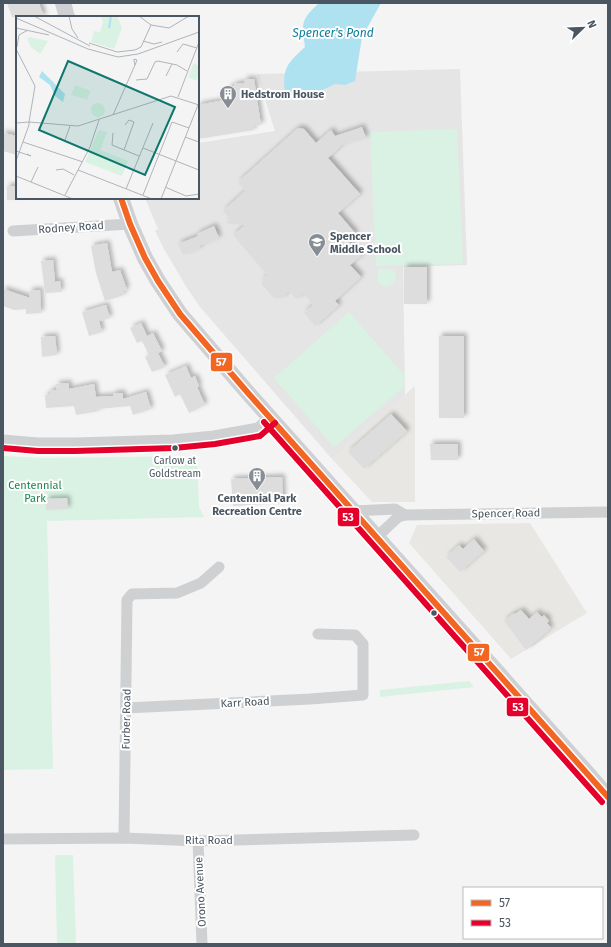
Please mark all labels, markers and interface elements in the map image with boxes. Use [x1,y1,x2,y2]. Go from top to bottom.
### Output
north arrow [563,8,603,48]
inset map [16,16,199,199]
text: N [584,18,599,30]
water label: Spencer's Pond [291,26,374,40]
building icon: Hedstrom House [218,84,238,109]
place label: Hedstrom House [241,88,324,101]
street label: Rodney Road [38,219,104,236]
place label: Spencer Middle School [330,230,402,256]
school or university icon: Spencer Middle School [307,232,327,257]
line badge: 57 [210,352,233,372]
text: 57 [216,356,226,369]
marker: Carlow at Goldstream [170,443,180,453]
place label: Carlow at Goldstream [149,455,201,480]
building icon: Centennial Park Recreation Centre [247,466,267,491]
park label: Centennial Park [8,479,62,505]
place label: Centennial Park Recreation Centre [212,492,302,518]
street label: Spencer Road [472,506,540,521]
line badge: 53 [337,507,360,527]
text: 53 [342,511,354,524]
unlabelled marker [429,608,439,618]
line badge: 57 [467,643,490,662]
text: 57 [474,646,484,659]
street label: Furber Road [119,689,134,749]
street label: Karr Road [220,695,270,710]
line badge: 53 [506,697,529,717]
text: 53 [512,701,524,714]
street label: Rita Road [185,834,233,847]
street label: Orono Avenue [192,857,209,927]
legend [463,887,603,939]
text: 57 [499,896,510,910]
text: 53 [499,916,511,930]

